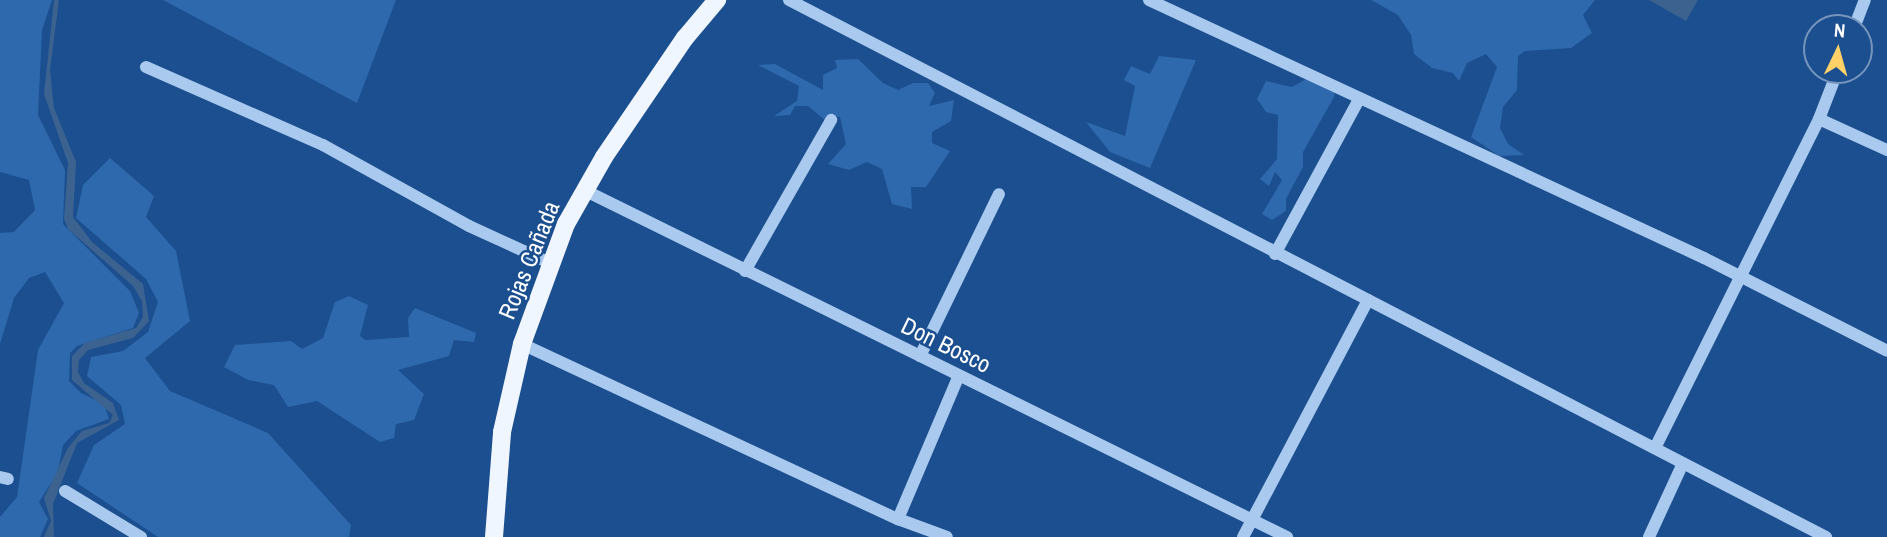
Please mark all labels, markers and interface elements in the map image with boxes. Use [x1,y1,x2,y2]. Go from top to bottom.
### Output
north arrow [1803,14,1873,84]
text: N [1833,17,1846,44]
street label: Rojas Cañada [492,197,566,323]
street label: Don Bosco [896,311,996,379]

